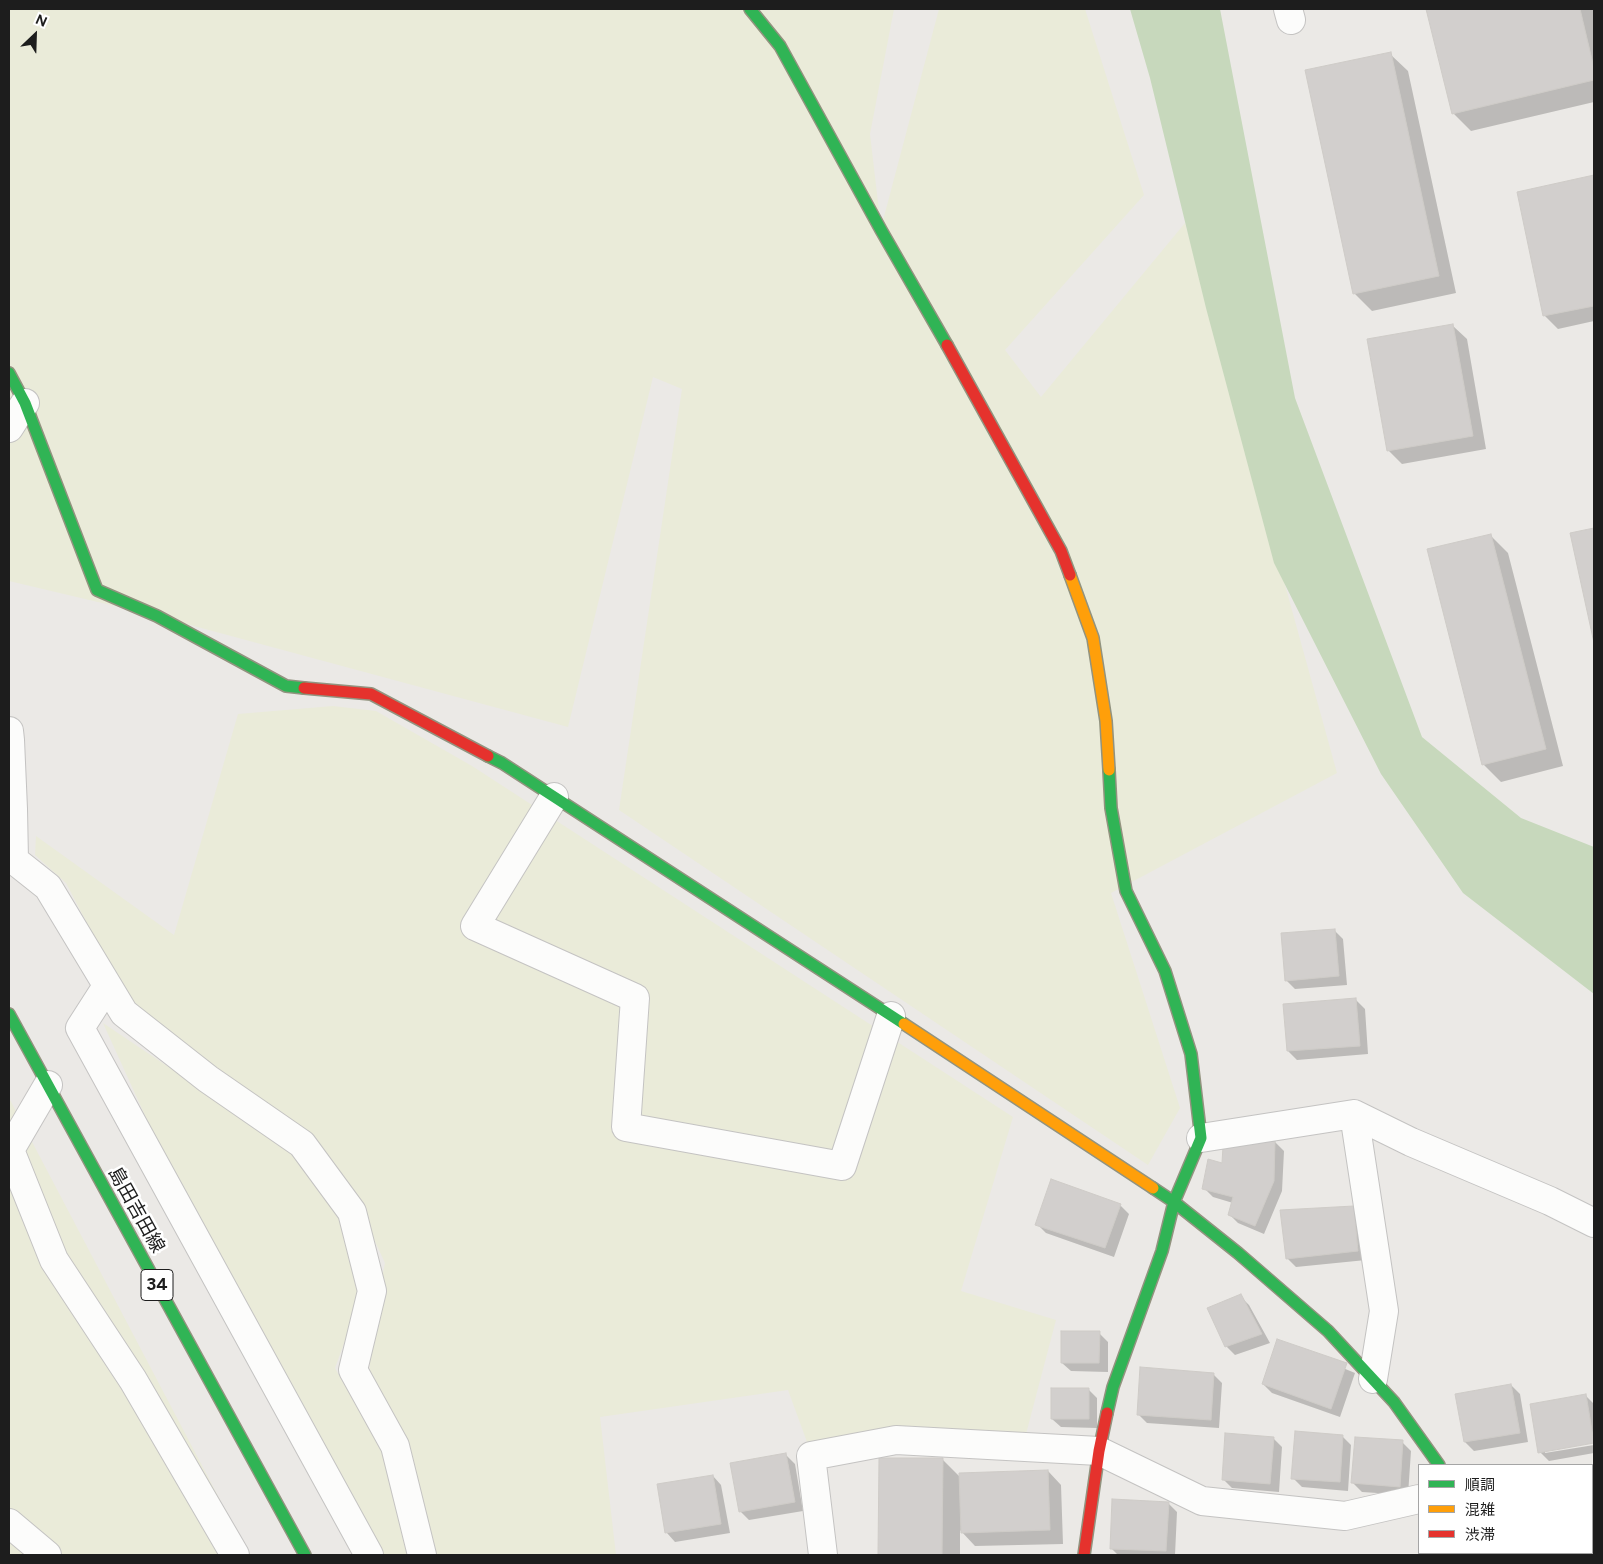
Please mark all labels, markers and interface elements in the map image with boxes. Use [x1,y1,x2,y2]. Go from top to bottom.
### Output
north arrow [10,10,60,60]
text: N [33,11,50,31]
street label: 島田吉田線 [103,1163,169,1257]
road number: 34 [141,1270,173,1300]
legend [1418,1464,1593,1554]
text: 順調 [1465,1476,1495,1494]
text: 混雑 [1465,1501,1495,1519]
text: 渋滞 [1465,1526,1495,1544]

